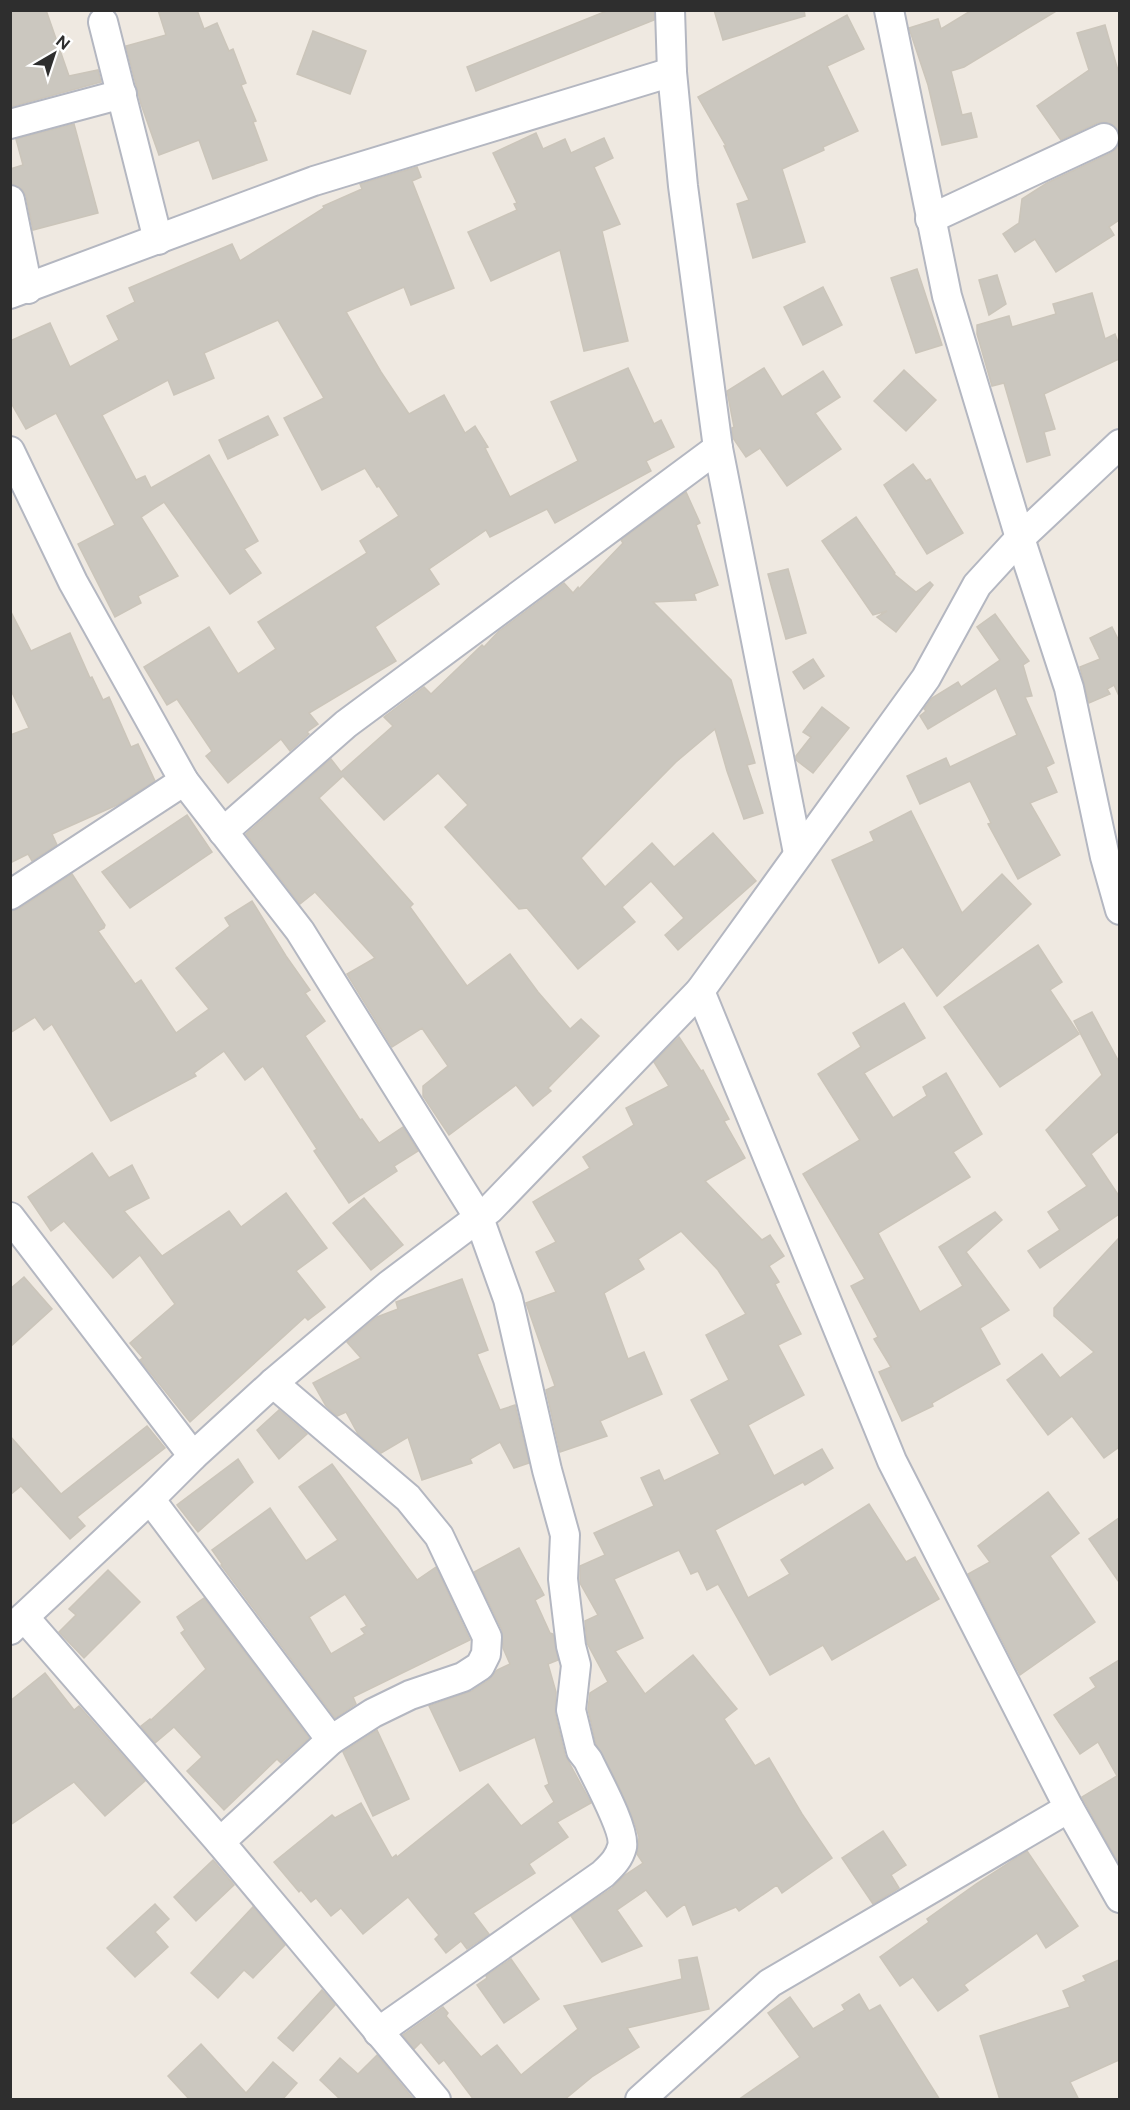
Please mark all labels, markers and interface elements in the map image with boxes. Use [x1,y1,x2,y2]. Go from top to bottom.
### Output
north arrow [24,24,84,84]
text: N [52,31,74,54]

